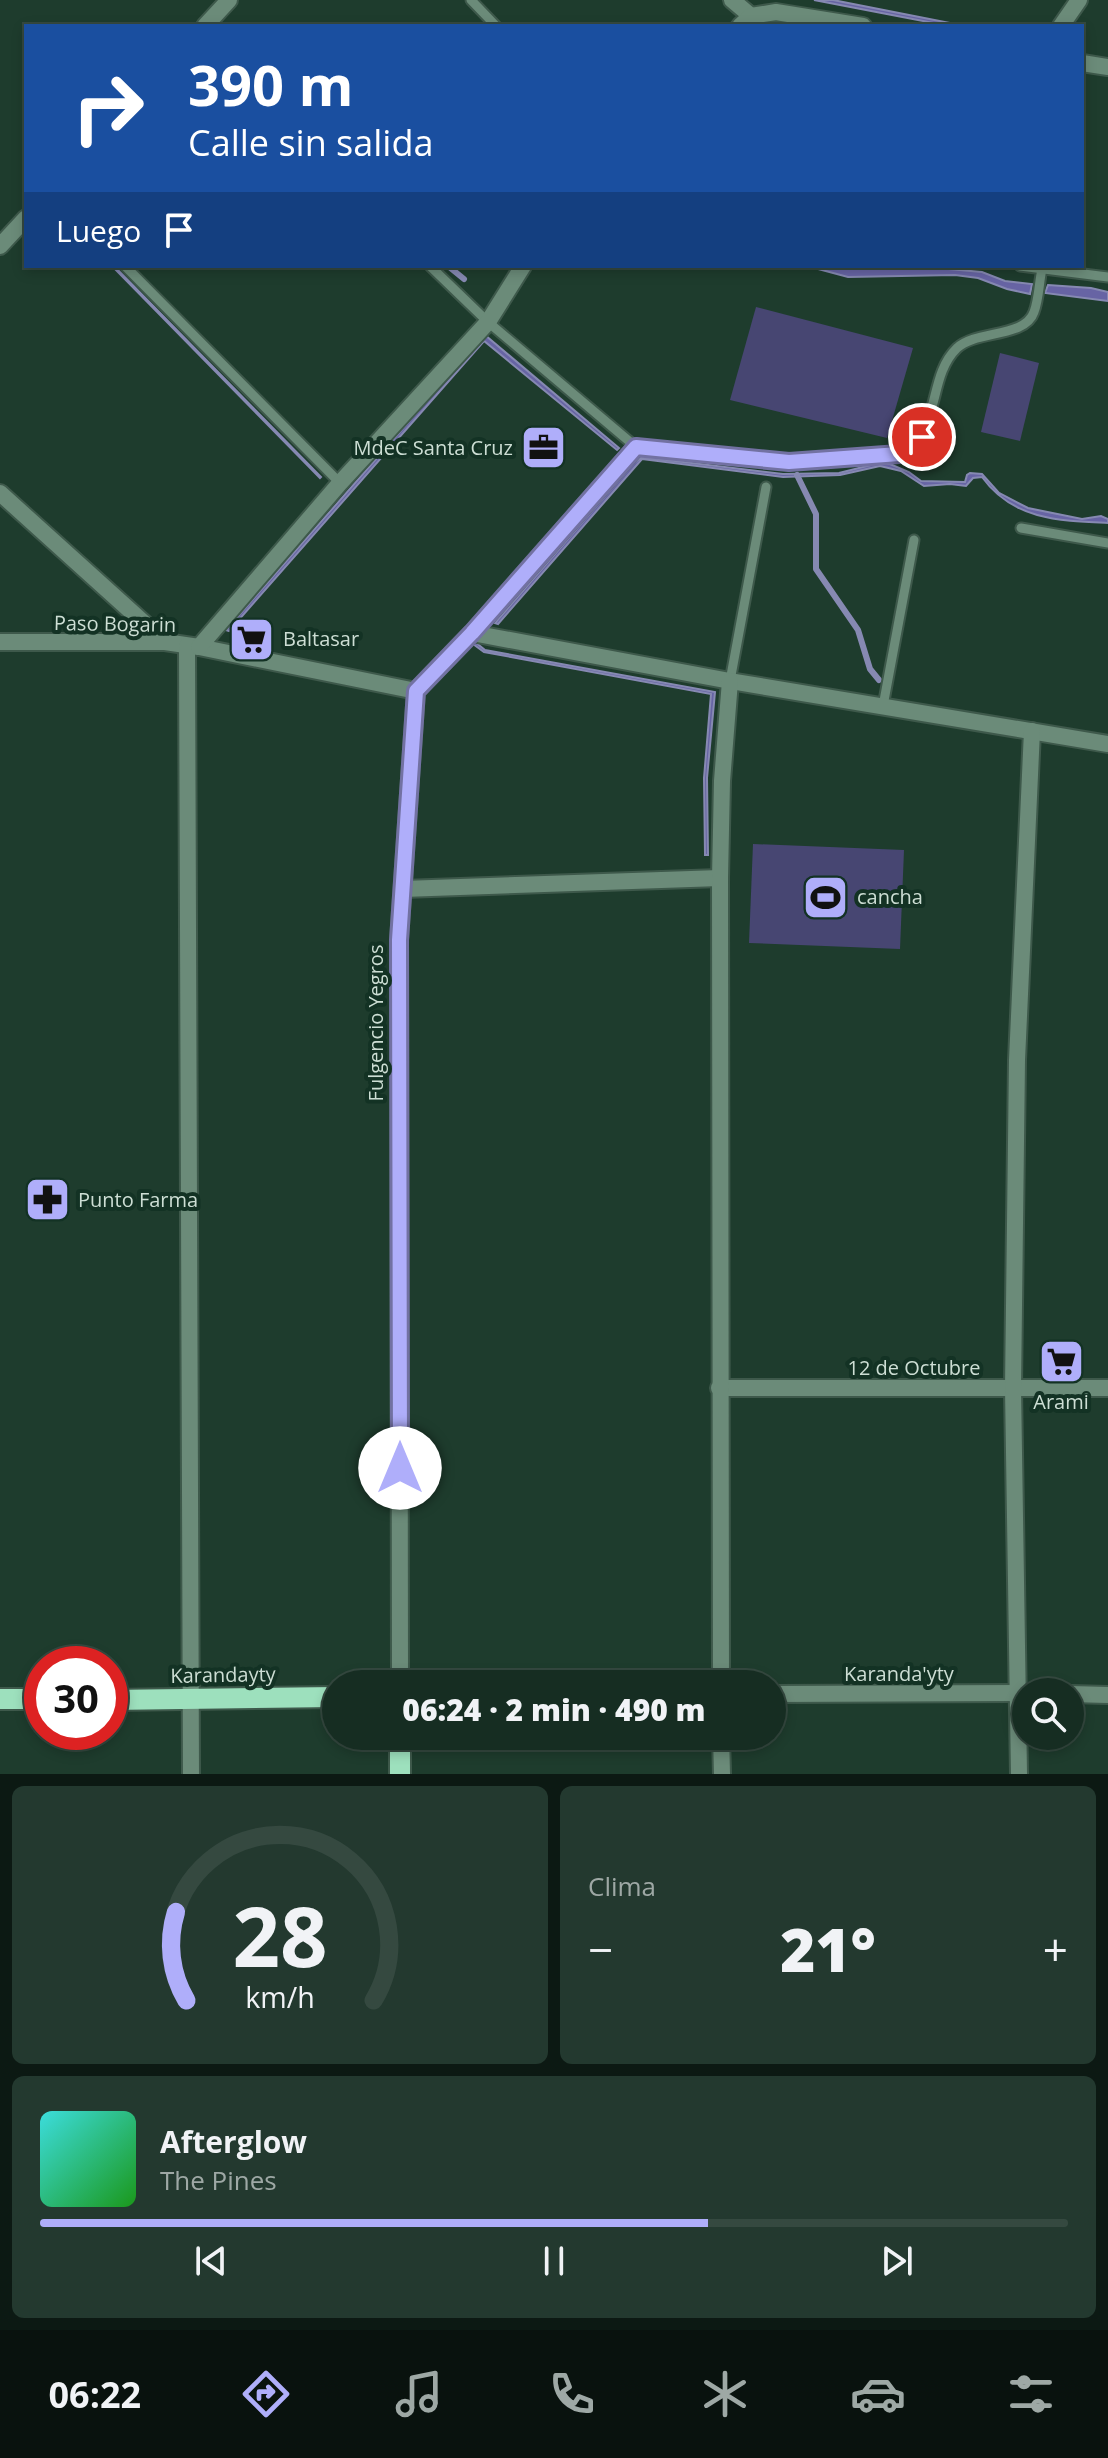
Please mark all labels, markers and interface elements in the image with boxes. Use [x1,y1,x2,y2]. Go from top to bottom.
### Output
text: 390 m [188,46,354,122]
icon: right [56,56,160,160]
text: Calle sin salida [188,118,433,167]
icon: arrive [157,208,201,252]
text: Luego [56,210,141,251]
pin [888,403,956,471]
icon: arrive [900,415,944,459]
office icon: MdeC Santa Cruz [520,424,568,472]
place label: MdeC Santa Cruz [354,434,513,461]
street label: Paso Bogarin [54,609,176,638]
supermarket icon: Baltasar [228,615,276,663]
place label: Baltasar [283,625,359,652]
sports icon: cancha [802,873,850,921]
place label: cancha [857,883,923,910]
street label: Fulgencio Yegros [362,945,389,1101]
pharmacy icon: Punto Farma [23,1176,71,1224]
place label: Punto Farma [78,1186,198,1213]
supermarket icon: Arami [1037,1338,1085,1386]
street label: 12 de Octubre [848,1354,980,1381]
place label: Arami [1033,1388,1089,1415]
position arrow [358,1426,442,1510]
speed limit sign: 30 [24,1646,128,1750]
street label: Karandayty [170,1660,277,1689]
street label: Karanda'yty [844,1660,955,1687]
map controls [1012,1678,1084,1750]
button: search [1012,1678,1084,1750]
text: 06:24 · 2 min · 490 m [402,1689,706,1730]
text: Clima [588,1868,656,1904]
text: 28 [232,1878,328,1991]
text: 21° [780,1908,876,1990]
text: − [588,1919,613,1979]
text: + [1043,1919,1068,1979]
text: km/h [245,1977,315,2016]
text: Afterglow [160,2121,307,2162]
text: The Pines [160,2162,277,2198]
icon: previous [189,2239,233,2283]
icon: pause [532,2239,576,2283]
icon: next [875,2239,919,2283]
icon: directions [238,2366,294,2422]
icon: music [391,2366,447,2422]
icon: phone [544,2366,600,2422]
icon: climate [697,2366,753,2422]
icon: car [850,2366,906,2422]
icon: filters [1003,2366,1059,2422]
text: 06:22 [49,2370,141,2419]

